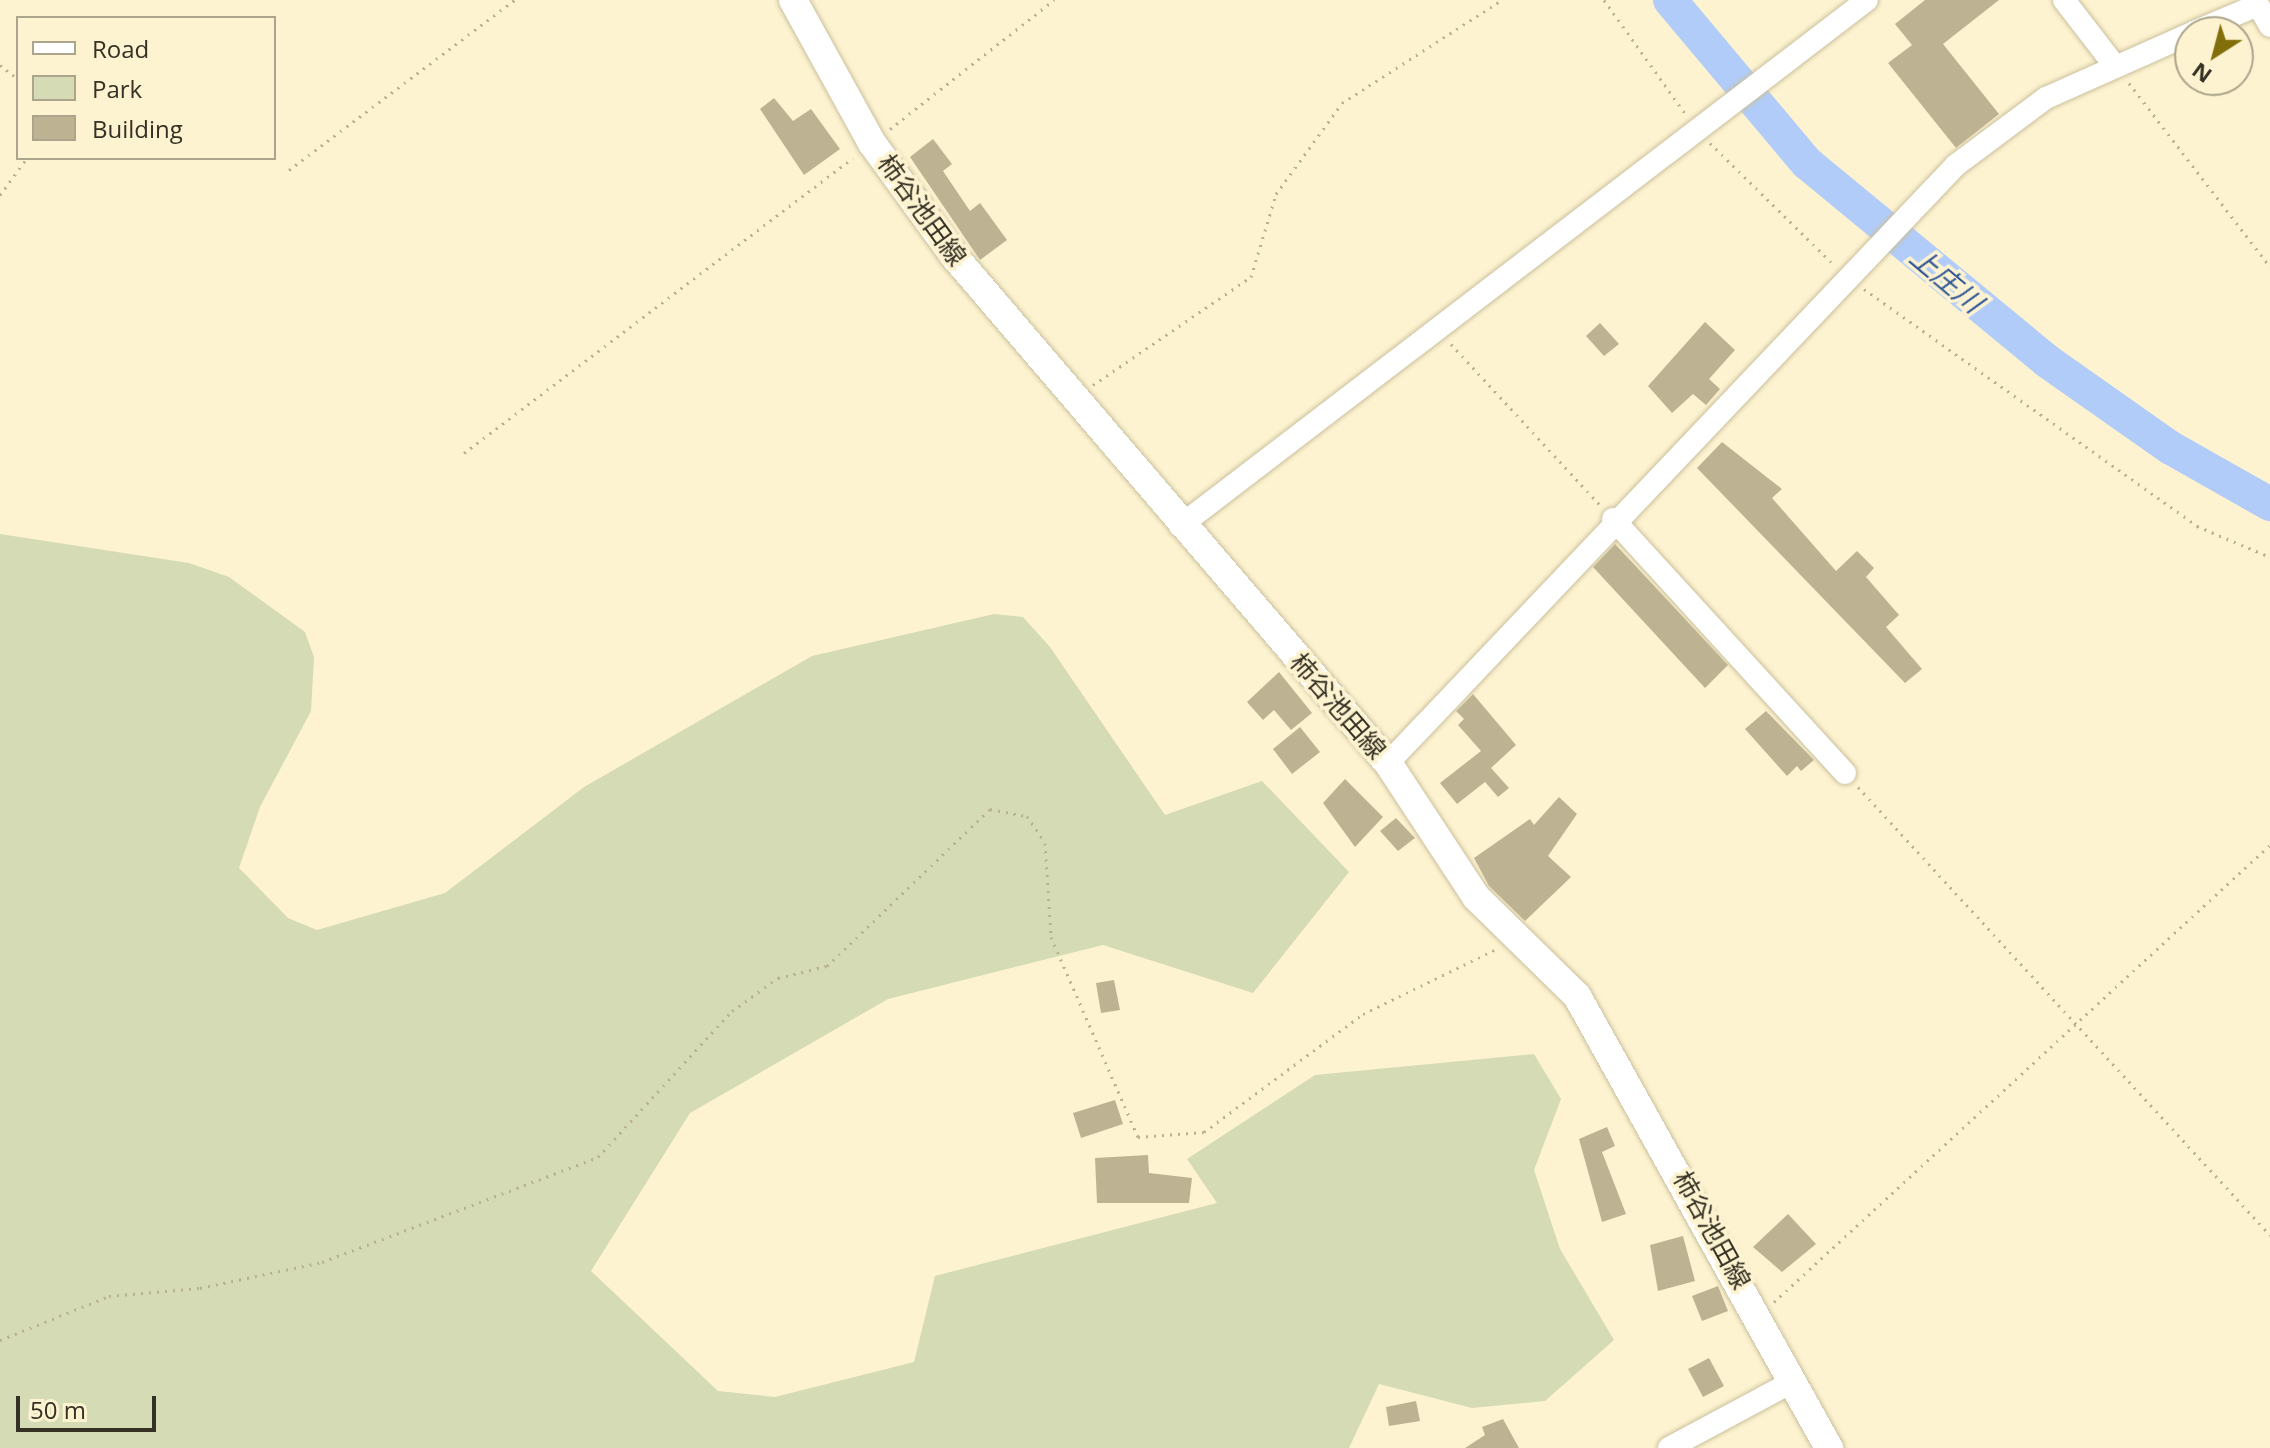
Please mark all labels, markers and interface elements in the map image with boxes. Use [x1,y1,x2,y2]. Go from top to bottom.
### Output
legend [16,16,276,160]
north arrow [2174,16,2254,96]
text: Road [92,32,149,65]
text: N [2185,56,2217,91]
text: Park [92,72,142,105]
text: Building [92,112,183,145]
street label: 柿谷池田線 [871,148,973,272]
water label: 上庄川 [1904,239,1990,319]
street label: 柿谷池田線 [1284,647,1392,765]
street label: 柿谷池田線 [1667,1166,1757,1294]
scale bar [20,1380,160,1430]
text: 50 m [30,1393,86,1426]

